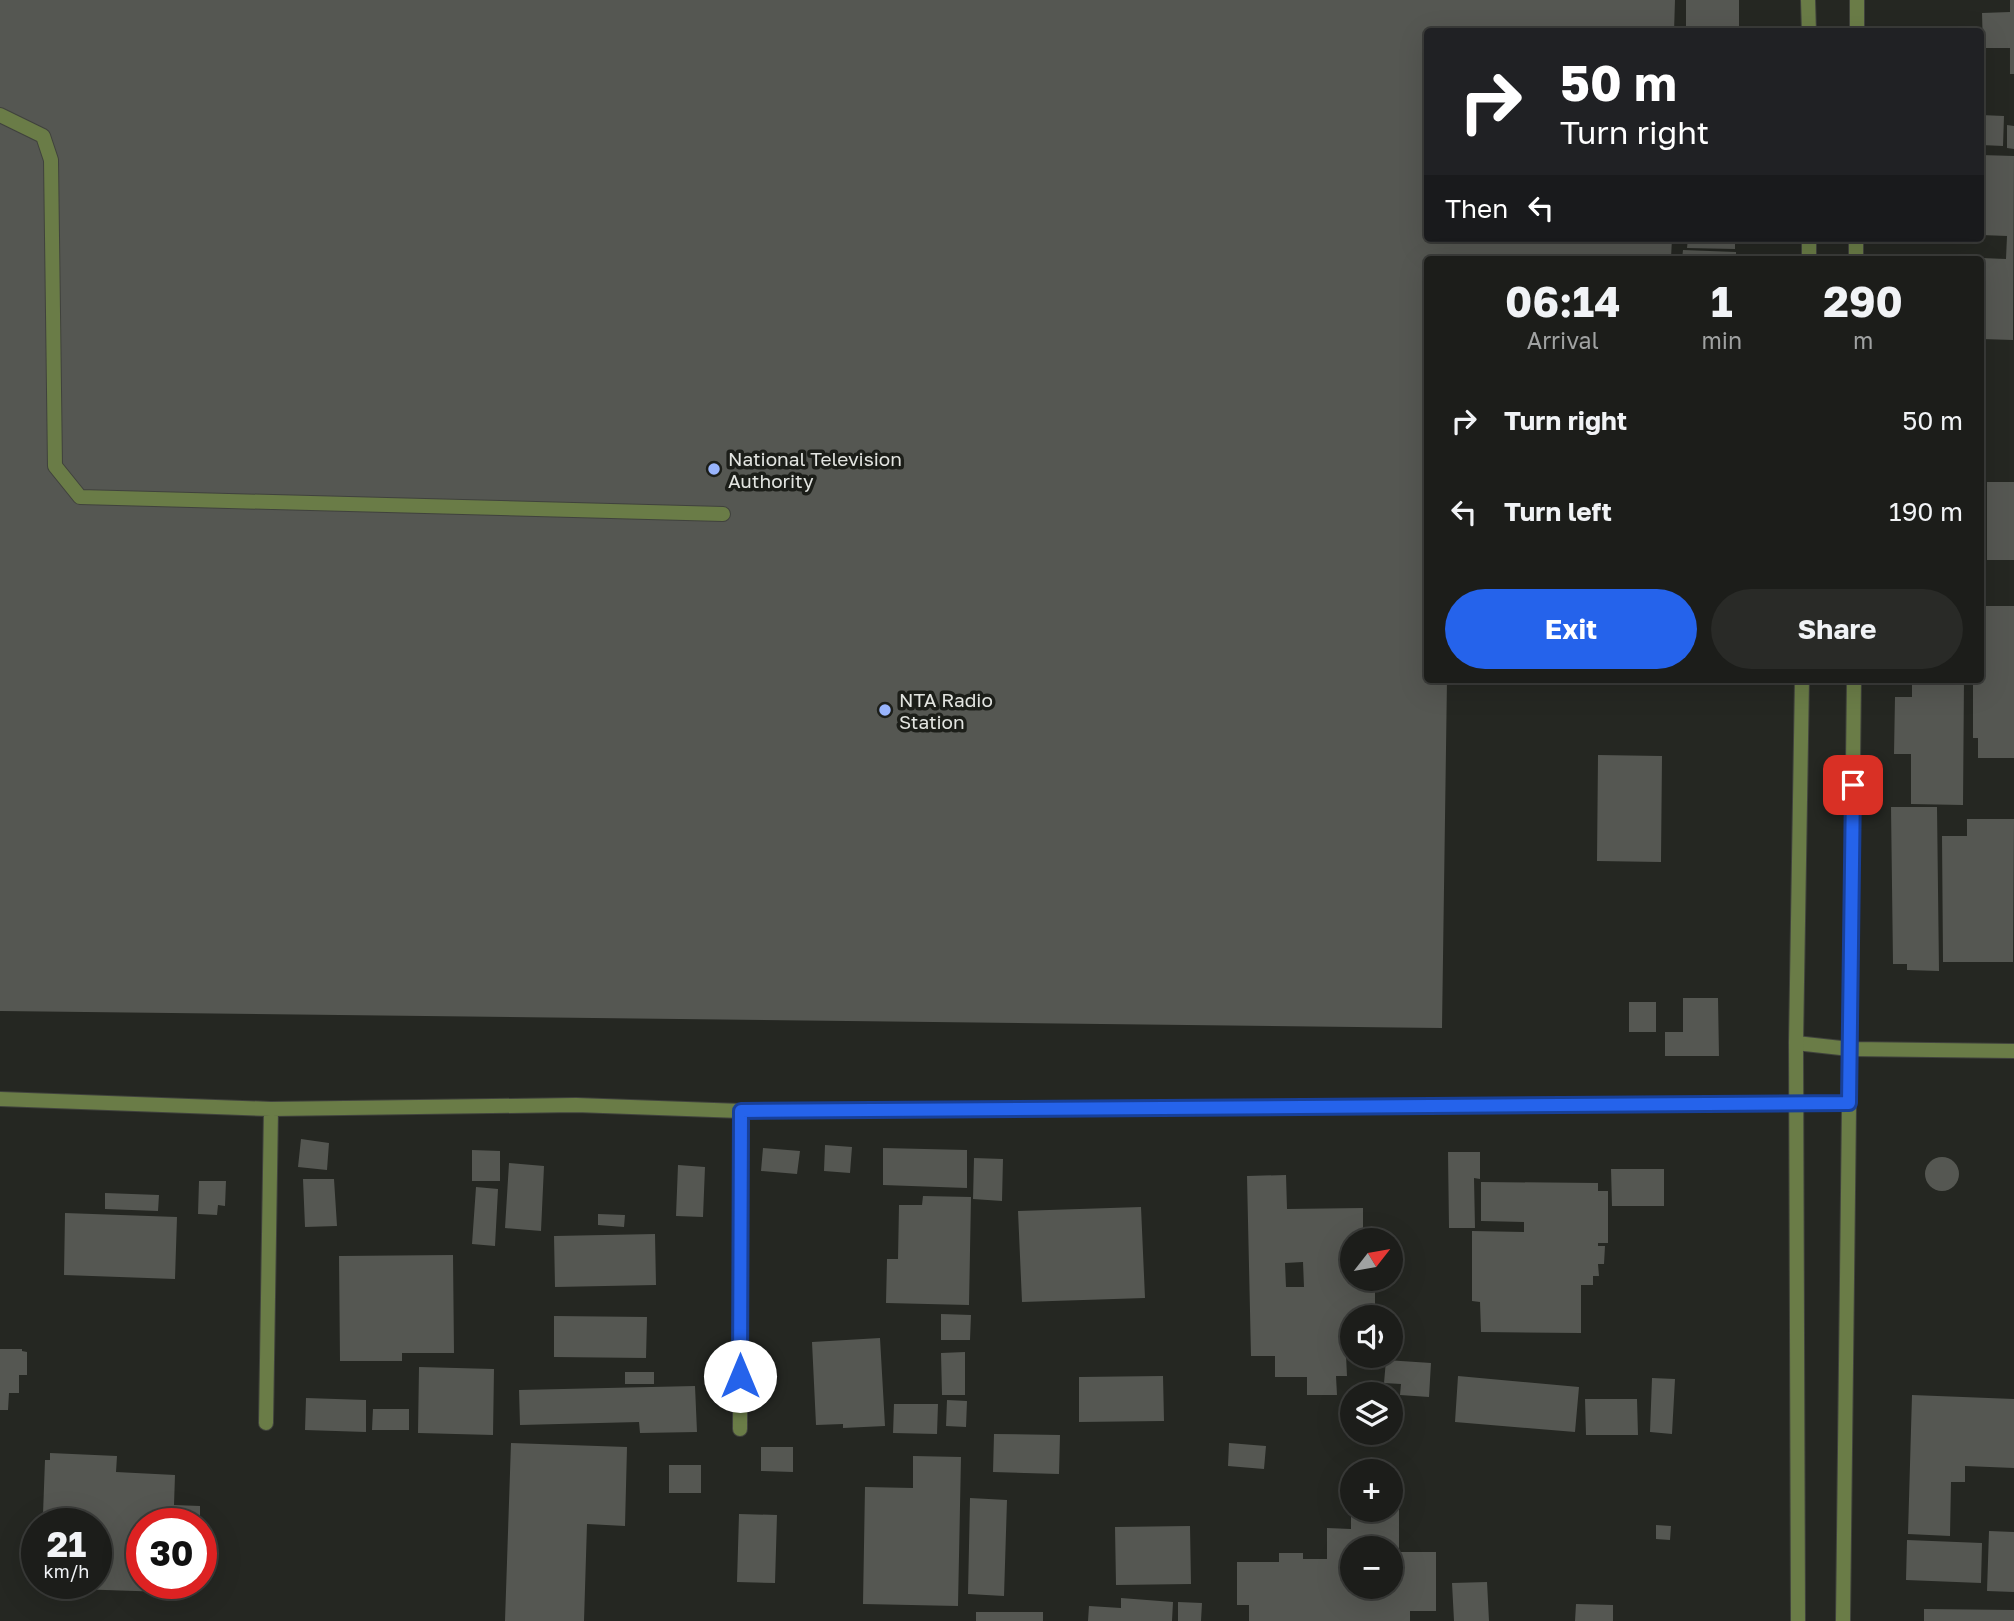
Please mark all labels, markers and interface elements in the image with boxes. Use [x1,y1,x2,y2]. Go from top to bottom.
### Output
text: 50 m [1560,53,1677,112]
icon: right [1445,56,1536,147]
text: Turn right [1560,113,1709,151]
icon: left [1522,189,1560,227]
text: Then [1445,193,1508,224]
text: 06:14 [1505,276,1620,326]
text: 1 [1711,276,1733,326]
text: 290 [1823,276,1903,326]
text: Arrival [1527,326,1599,354]
text: min [1702,326,1742,354]
text: m [1853,326,1873,354]
icon: right [1445,402,1483,440]
text: Turn right [1504,405,1627,436]
text: 50 m [1902,405,1963,436]
place label: National Television Authority [728,447,902,492]
marker: National Television Authority [706,461,722,477]
icon: left [1445,493,1483,531]
text: Turn left [1504,496,1612,527]
text: 190 m [1889,496,1963,527]
button: Exit [1445,589,1697,669]
button: Share [1711,589,1963,669]
place label: NTA Radio Station [899,688,993,733]
marker: NTA Radio Station [877,702,893,718]
pin [1823,755,1883,815]
icon: arrive [1834,766,1872,804]
north arrow [1340,1228,1404,1292]
map controls [1340,1228,1403,1599]
button: sound [1340,1305,1403,1368]
position arrow [703,1339,777,1413]
button: layers [1340,1382,1403,1445]
button: + [1340,1459,1403,1522]
speed limit sign: 30 [126,1508,217,1599]
text: 21 [47,1523,86,1565]
button: − [1340,1536,1403,1599]
text: km/h [44,1560,89,1582]

